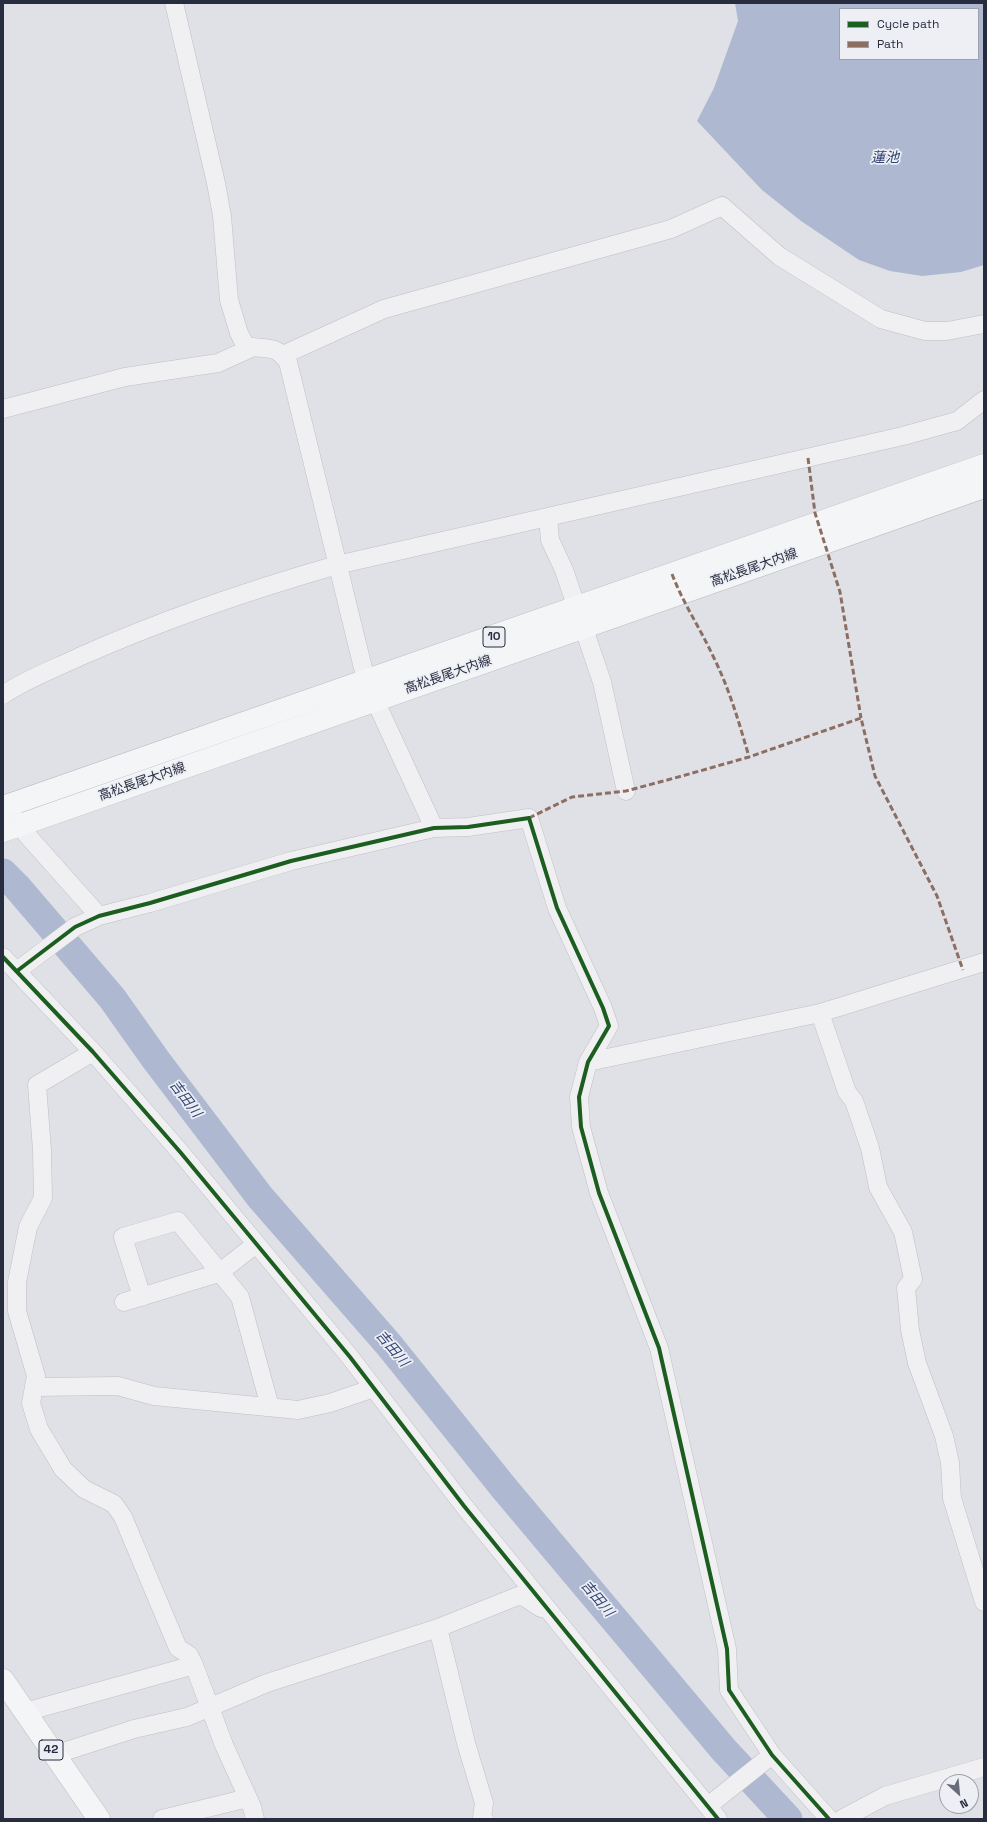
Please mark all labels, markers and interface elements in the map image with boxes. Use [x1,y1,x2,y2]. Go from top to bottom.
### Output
legend [839,8,979,60]
text: Cycle path [877,16,939,32]
text: Path [877,36,903,52]
water label: 蓮池 [871,150,899,166]
street label: 高松長尾大内線 [708,546,800,590]
road number: 10 [483,627,505,647]
street label: 高松長尾大内線 [402,653,494,697]
street label: 高松長尾大内線 [96,760,188,804]
water label: 吉田川 [166,1077,204,1121]
water label: 吉田川 [372,1328,412,1370]
water label: 吉田川 [577,1578,617,1620]
road number: 42 [39,1740,63,1760]
north arrow [939,1774,979,1814]
text: N [958,1796,970,1812]

